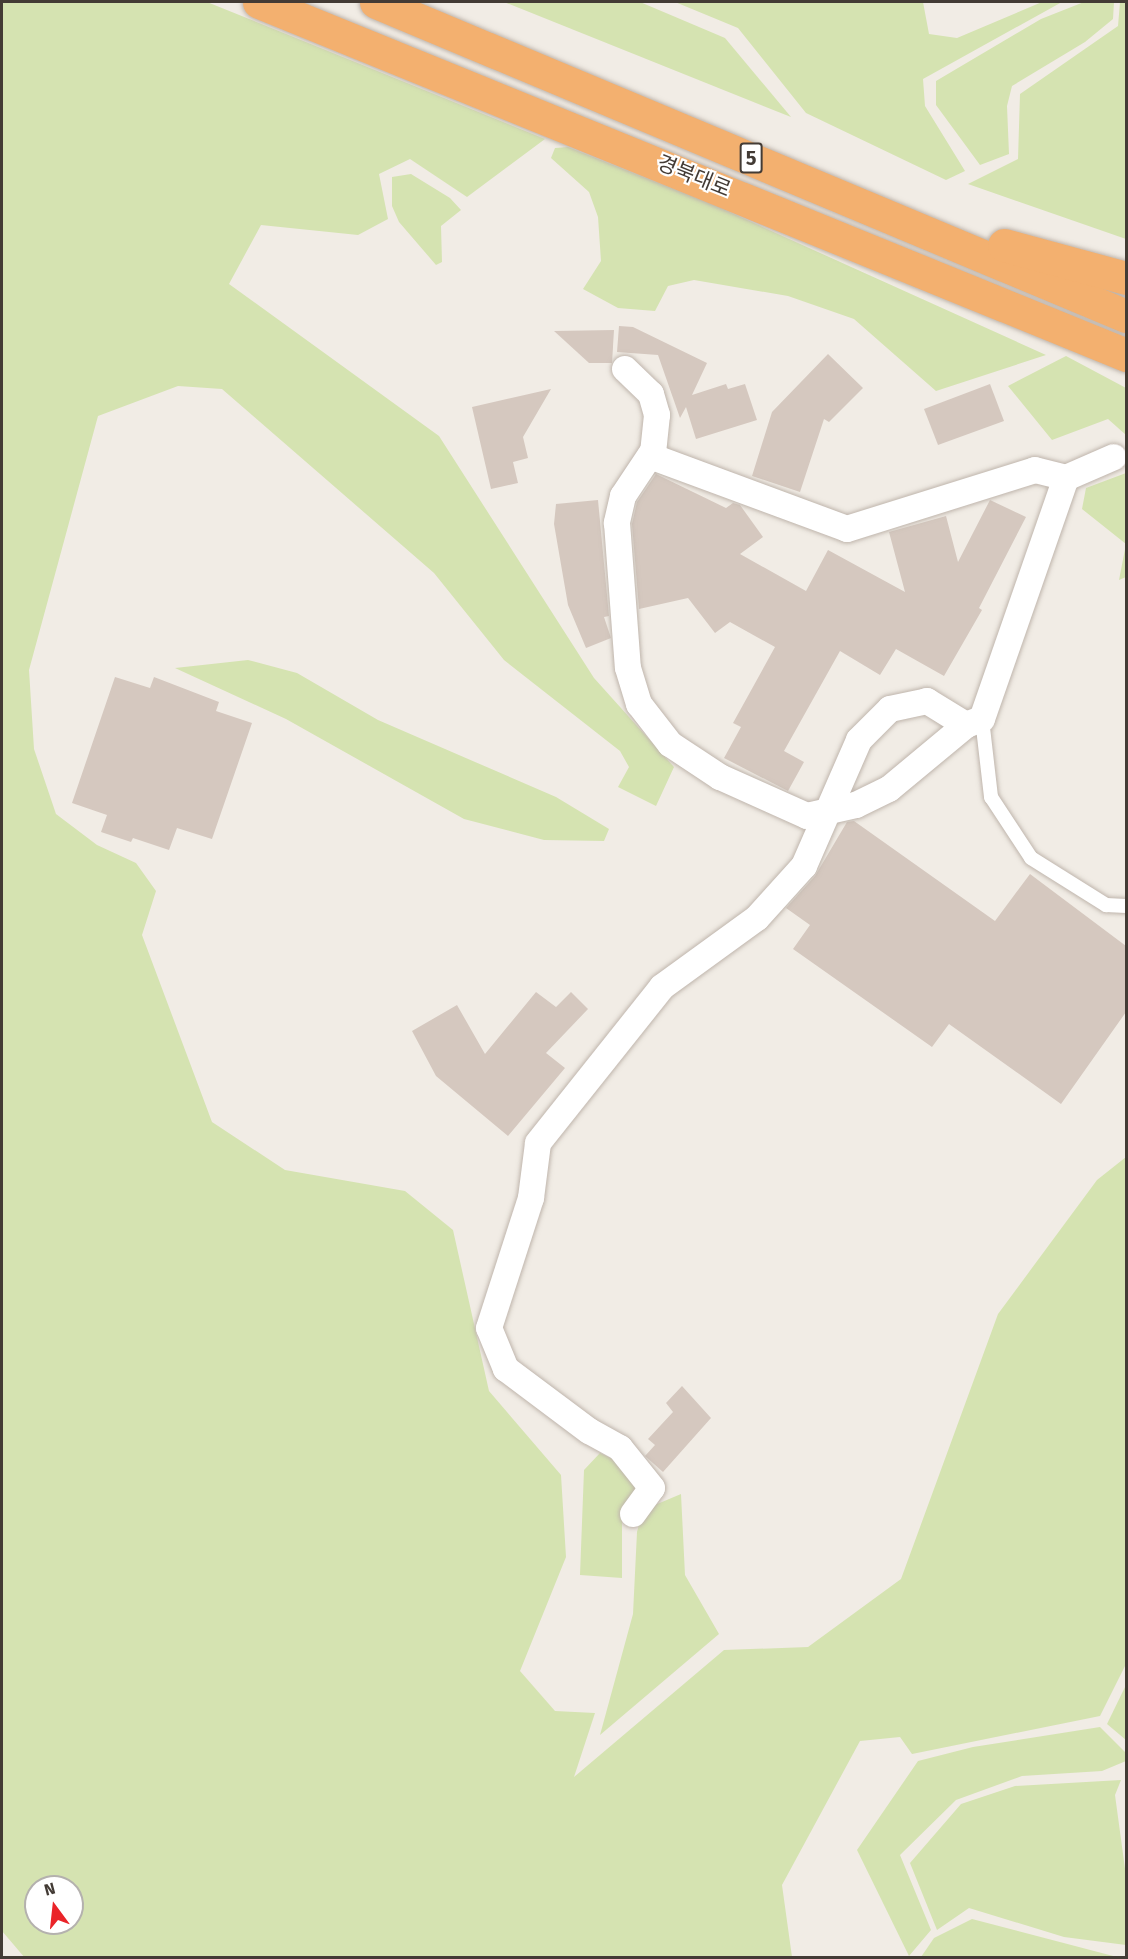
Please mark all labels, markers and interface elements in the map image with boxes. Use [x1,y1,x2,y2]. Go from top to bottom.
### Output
road number: 5 [739,141,763,175]
street label: 경북대로 [653,150,735,202]
north arrow [24,1875,84,1935]
text: N [42,1879,57,1900]

